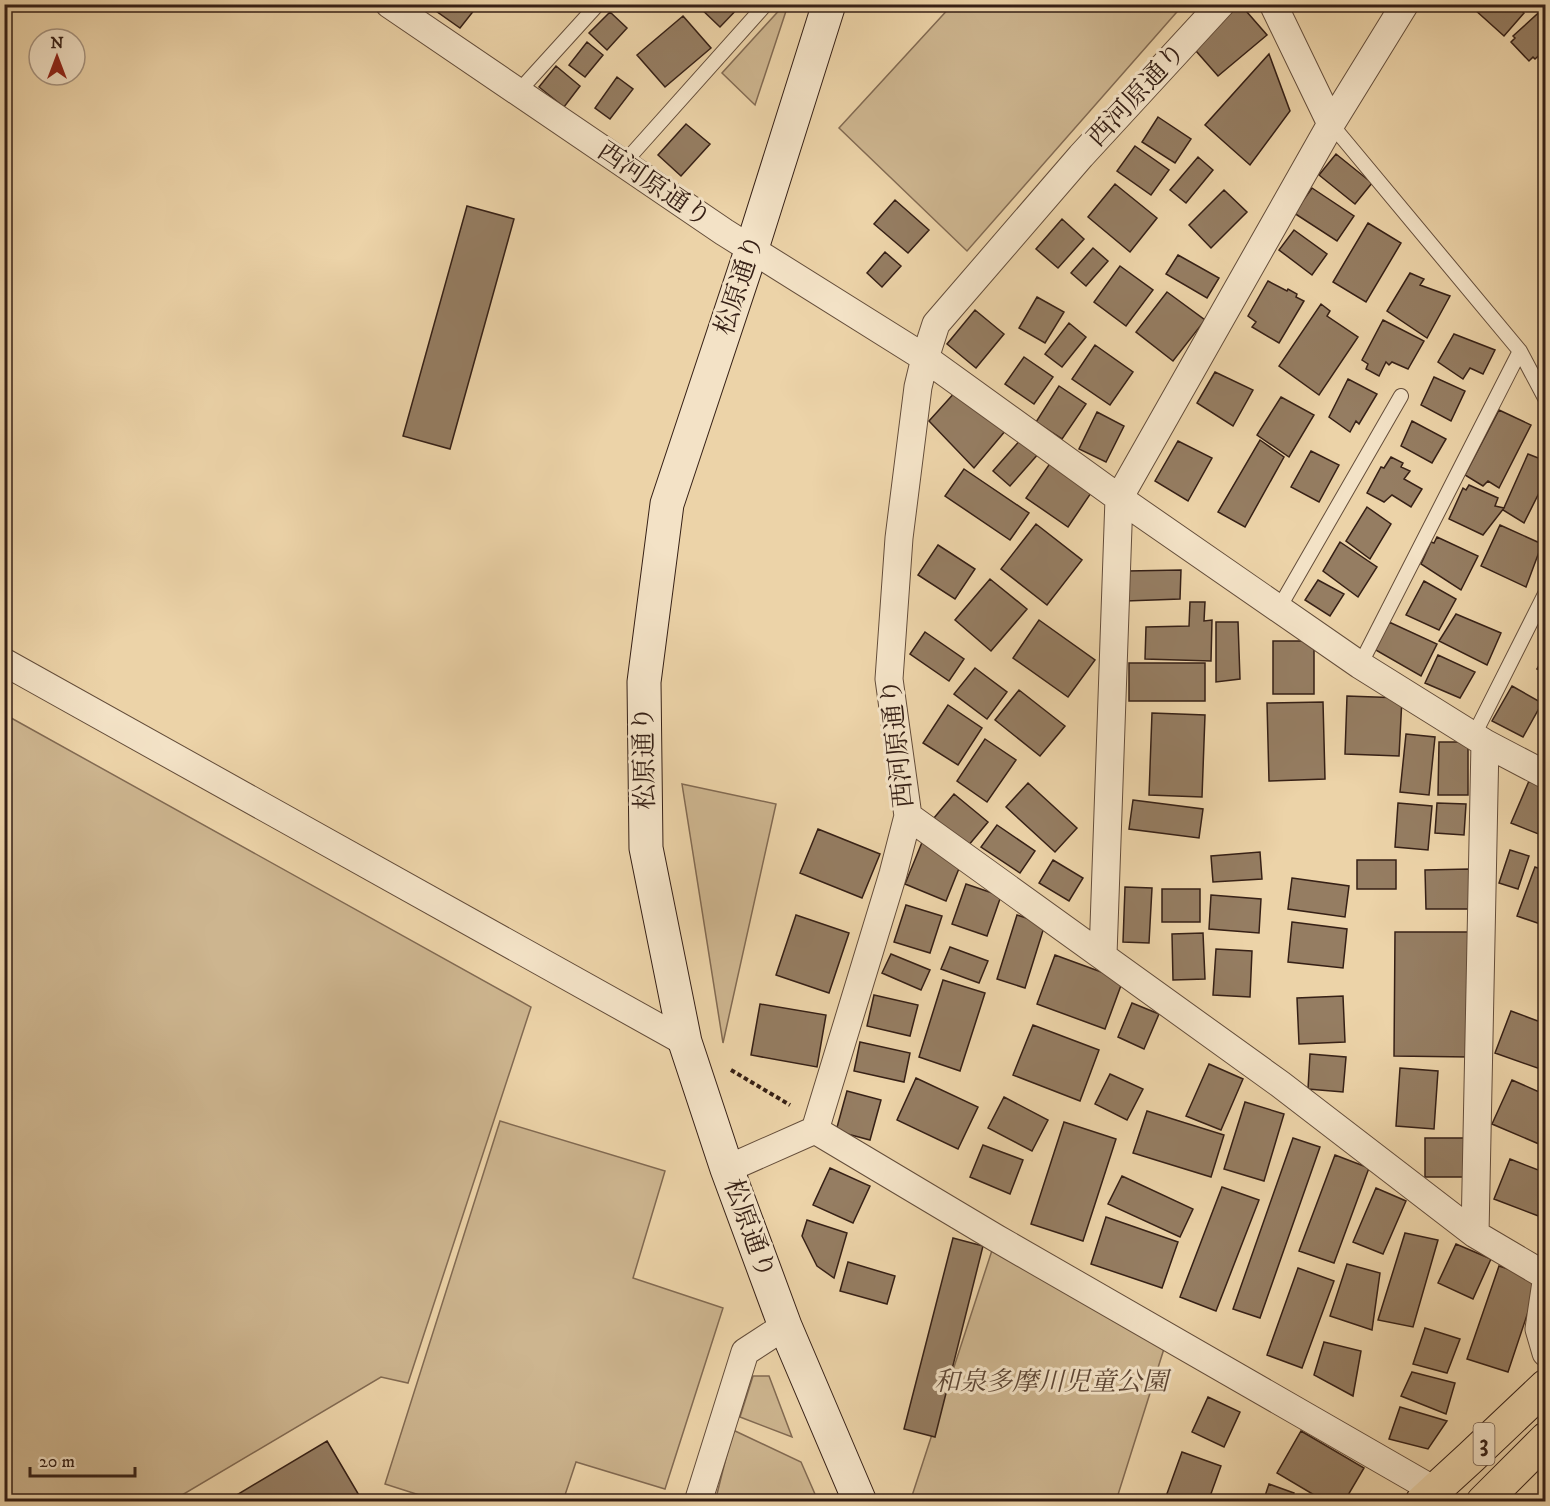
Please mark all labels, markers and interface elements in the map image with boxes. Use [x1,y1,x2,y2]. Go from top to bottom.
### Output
north arrow [27,27,87,87]
text: N [50,33,64,53]
street label: 西河原通り [1081,36,1193,154]
street label: 西河原通り [591,135,717,235]
street label: 松原通り [708,230,772,340]
street label: 西河原通り [875,677,921,809]
street label: 松原通り [628,706,662,810]
street label: 松原通り [716,1174,782,1284]
park label: 和泉多摩川児童公園 [934,1366,1172,1399]
road number: 3 [1474,1423,1494,1465]
scale bar [30,1440,135,1478]
text: 20 m [39,1451,75,1473]

